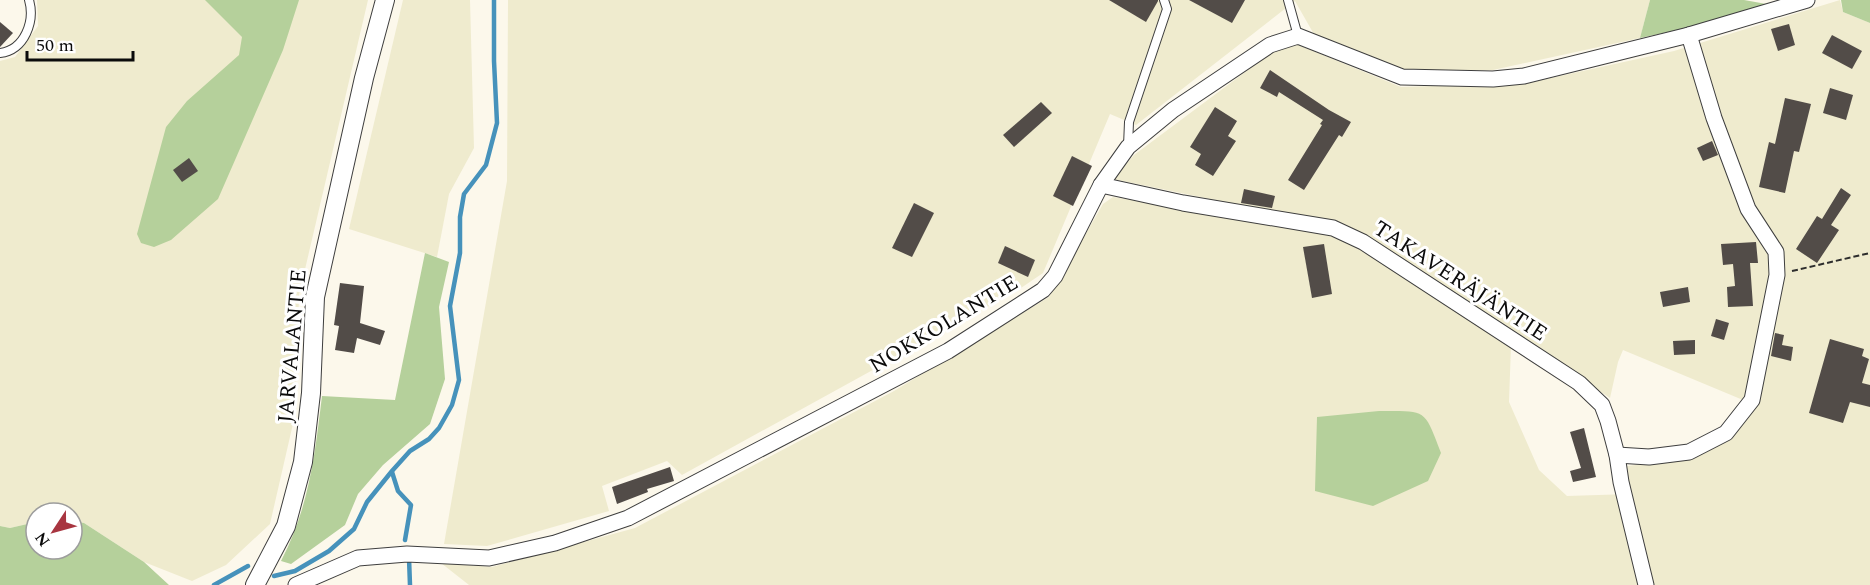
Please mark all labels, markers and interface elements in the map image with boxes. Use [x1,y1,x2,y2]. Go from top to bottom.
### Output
scale bar [27,24,134,62]
text: 50 m [36,32,74,59]
street label: TAKAVERÄJÄNTIE [1367,212,1554,350]
street label: NOKKOLANTIE [863,267,1025,382]
street label: JARVALANTIE [269,268,316,424]
north arrow [24,501,84,561]
text: N [29,527,56,552]

